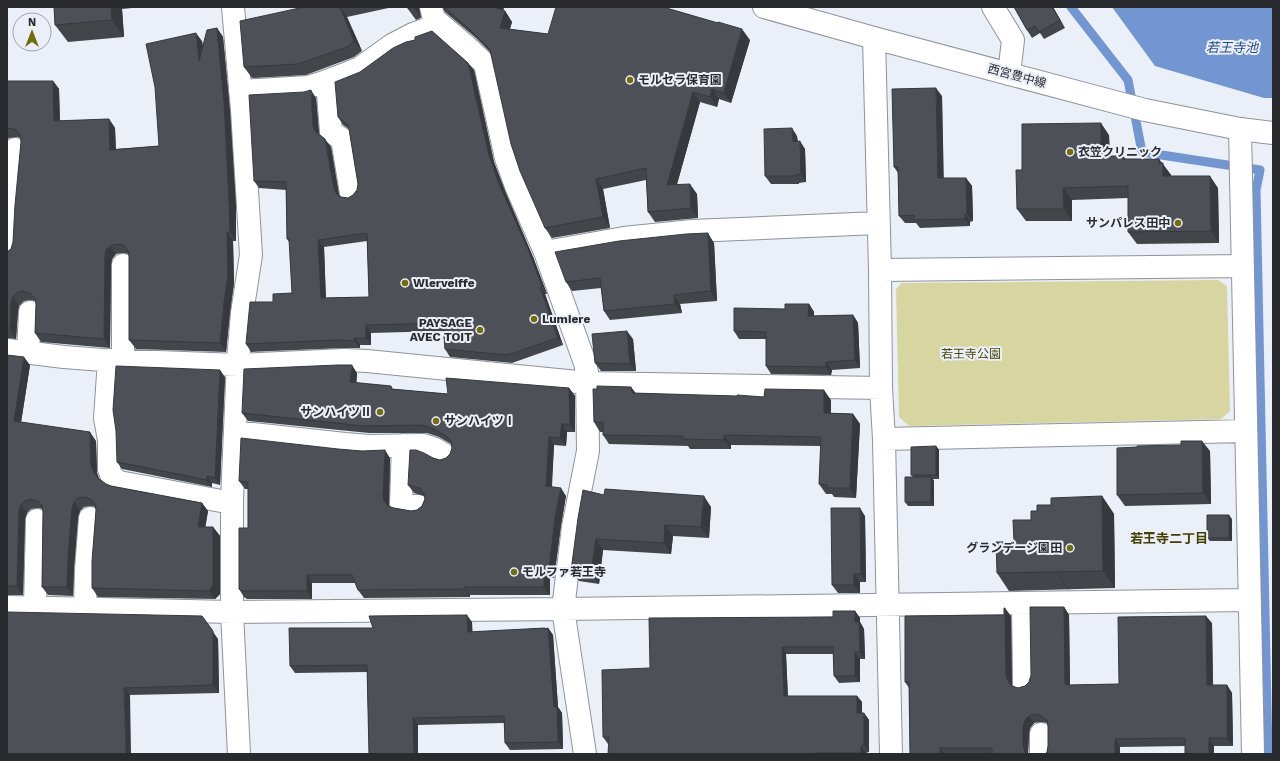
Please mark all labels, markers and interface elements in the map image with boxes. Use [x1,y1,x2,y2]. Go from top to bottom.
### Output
north arrow [12,12,52,52]
text: N [28,16,36,29]
water label: 若王寺池 [1206,40,1260,55]
street label: 西宮豊中線 [986,61,1048,91]
place label: モルセラ保育園 [638,73,722,87]
marker: モルセラ保育園 [625,75,635,85]
place label: 衣笠クリニック [1078,145,1162,159]
marker: 衣笠クリニック [1065,147,1075,157]
place label: サンパレス田中 [1086,216,1170,230]
marker: サンパレス田中 [1173,218,1183,228]
place label: Wlerveiffe [413,276,475,290]
marker: Wlerveiffe [400,278,410,288]
place label: Lumiere [542,312,590,326]
marker: Lumiere [529,314,539,324]
place label: PAYSAGE AVEC TOIT [410,316,472,344]
marker: PAYSAGE AVEC TOIT [475,325,485,335]
park label: 若王寺公園 [941,347,1001,361]
place label: サンハイツⅡ [300,405,372,419]
marker: サンハイツⅡ [375,407,385,417]
place label: サンハイツⅠ [444,414,516,428]
marker: サンハイツⅠ [431,416,441,426]
district label: 若王寺二丁目 [1130,531,1208,546]
place label: グランデージ園田 [966,541,1062,555]
marker: グランデージ園田 [1065,543,1075,553]
place label: モルファ若王寺 [522,565,606,579]
marker: モルファ若王寺 [509,567,519,577]

